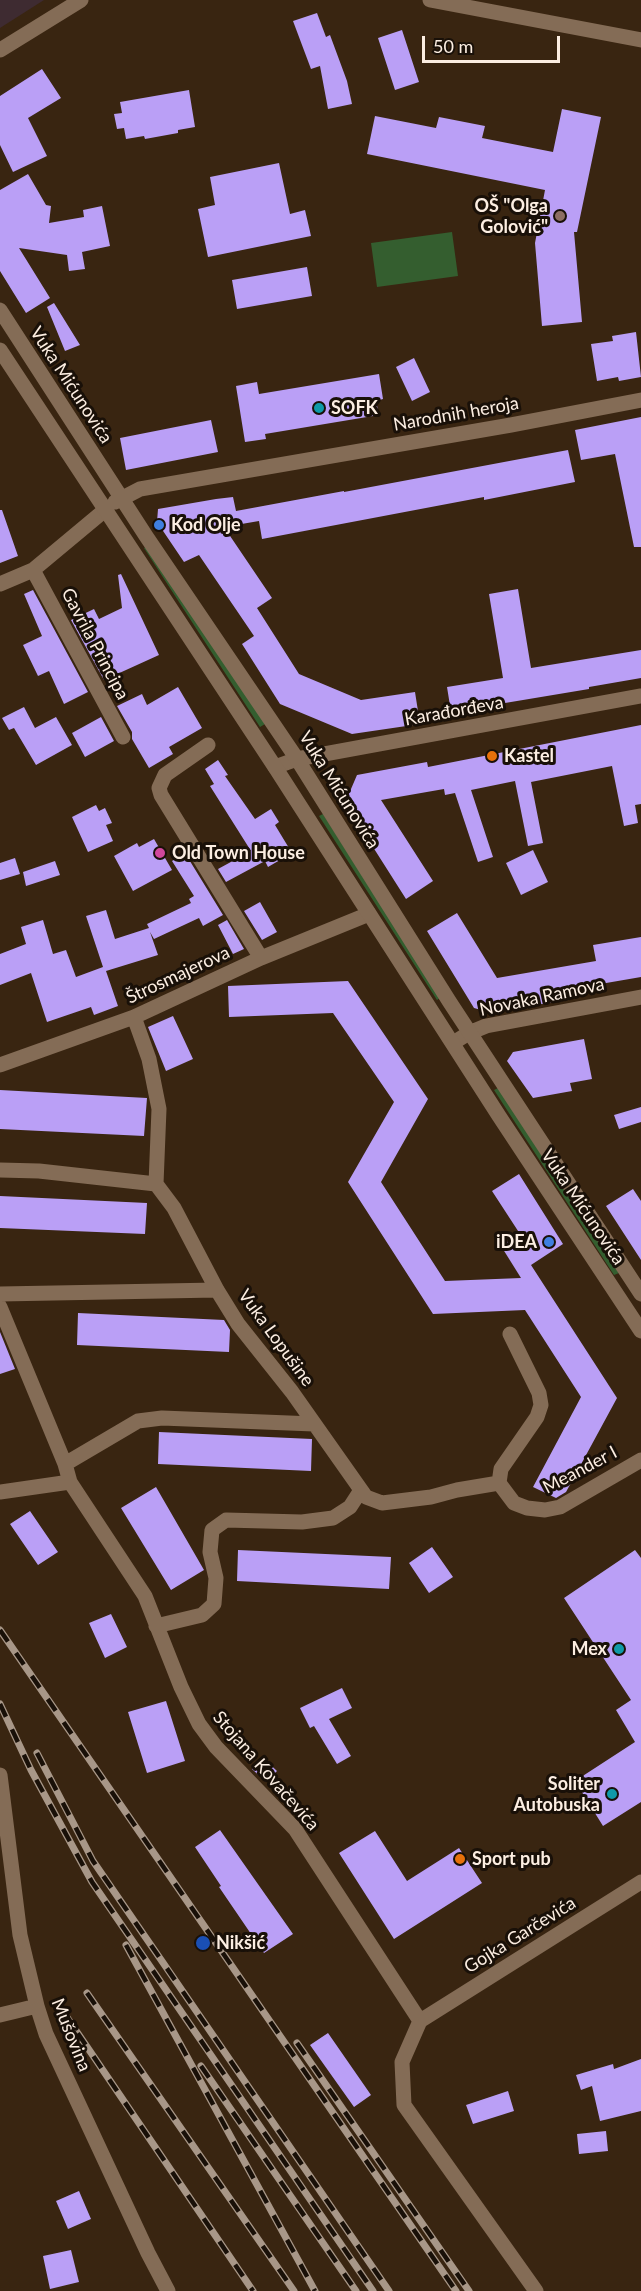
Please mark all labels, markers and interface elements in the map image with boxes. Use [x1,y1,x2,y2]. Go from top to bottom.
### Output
scale bar [425,24,563,62]
text: 50 m [433,35,473,57]
place label: OŠ "Olga Golović" [475,195,548,238]
marker: OŠ "Olga Golović" [553,209,567,223]
street label: Vuka Mićunovića [25,323,117,447]
street label: Narodnih heroja [392,392,520,436]
place label: SOFK [331,397,378,419]
marker: SOFK [312,401,326,415]
place label: Kod Olje [171,514,241,536]
marker: Kod Olje [152,518,166,532]
street label: Gavrila Principa [57,584,133,704]
street label: Karađorđeva [403,692,505,730]
street label: Vuka Mićunovića [294,727,384,853]
place label: Kastel [504,745,554,767]
marker: Kastel [485,749,499,763]
place label: Old Town House [172,842,305,864]
marker: Old Town House [153,846,167,860]
street label: Štrosmajerova [123,942,233,1008]
street label: Novaka Ramova [478,973,606,1021]
street label: Vuka Mićunovića [536,1145,630,1269]
place label: iDEA [496,1231,537,1253]
marker: iDEA [542,1235,556,1249]
street label: Vuka Lopušine [234,1285,318,1391]
street label: Meander I [539,1442,621,1498]
place label: Mex [571,1638,607,1660]
marker: Mex [612,1642,626,1656]
street label: Stojana Kovačevića [208,1707,324,1835]
place label: Soliter Autobuska [514,1773,600,1816]
marker: Soliter Autobuska [605,1787,619,1801]
place label: Sport pub [472,1848,551,1870]
marker: Sport pub [453,1852,467,1866]
street label: Gojka Garčevića [460,1892,580,1978]
place label: Nikšić [216,1932,265,1954]
marker: Nikšić [194,1934,212,1952]
street label: Mušovina [47,1995,95,2075]

